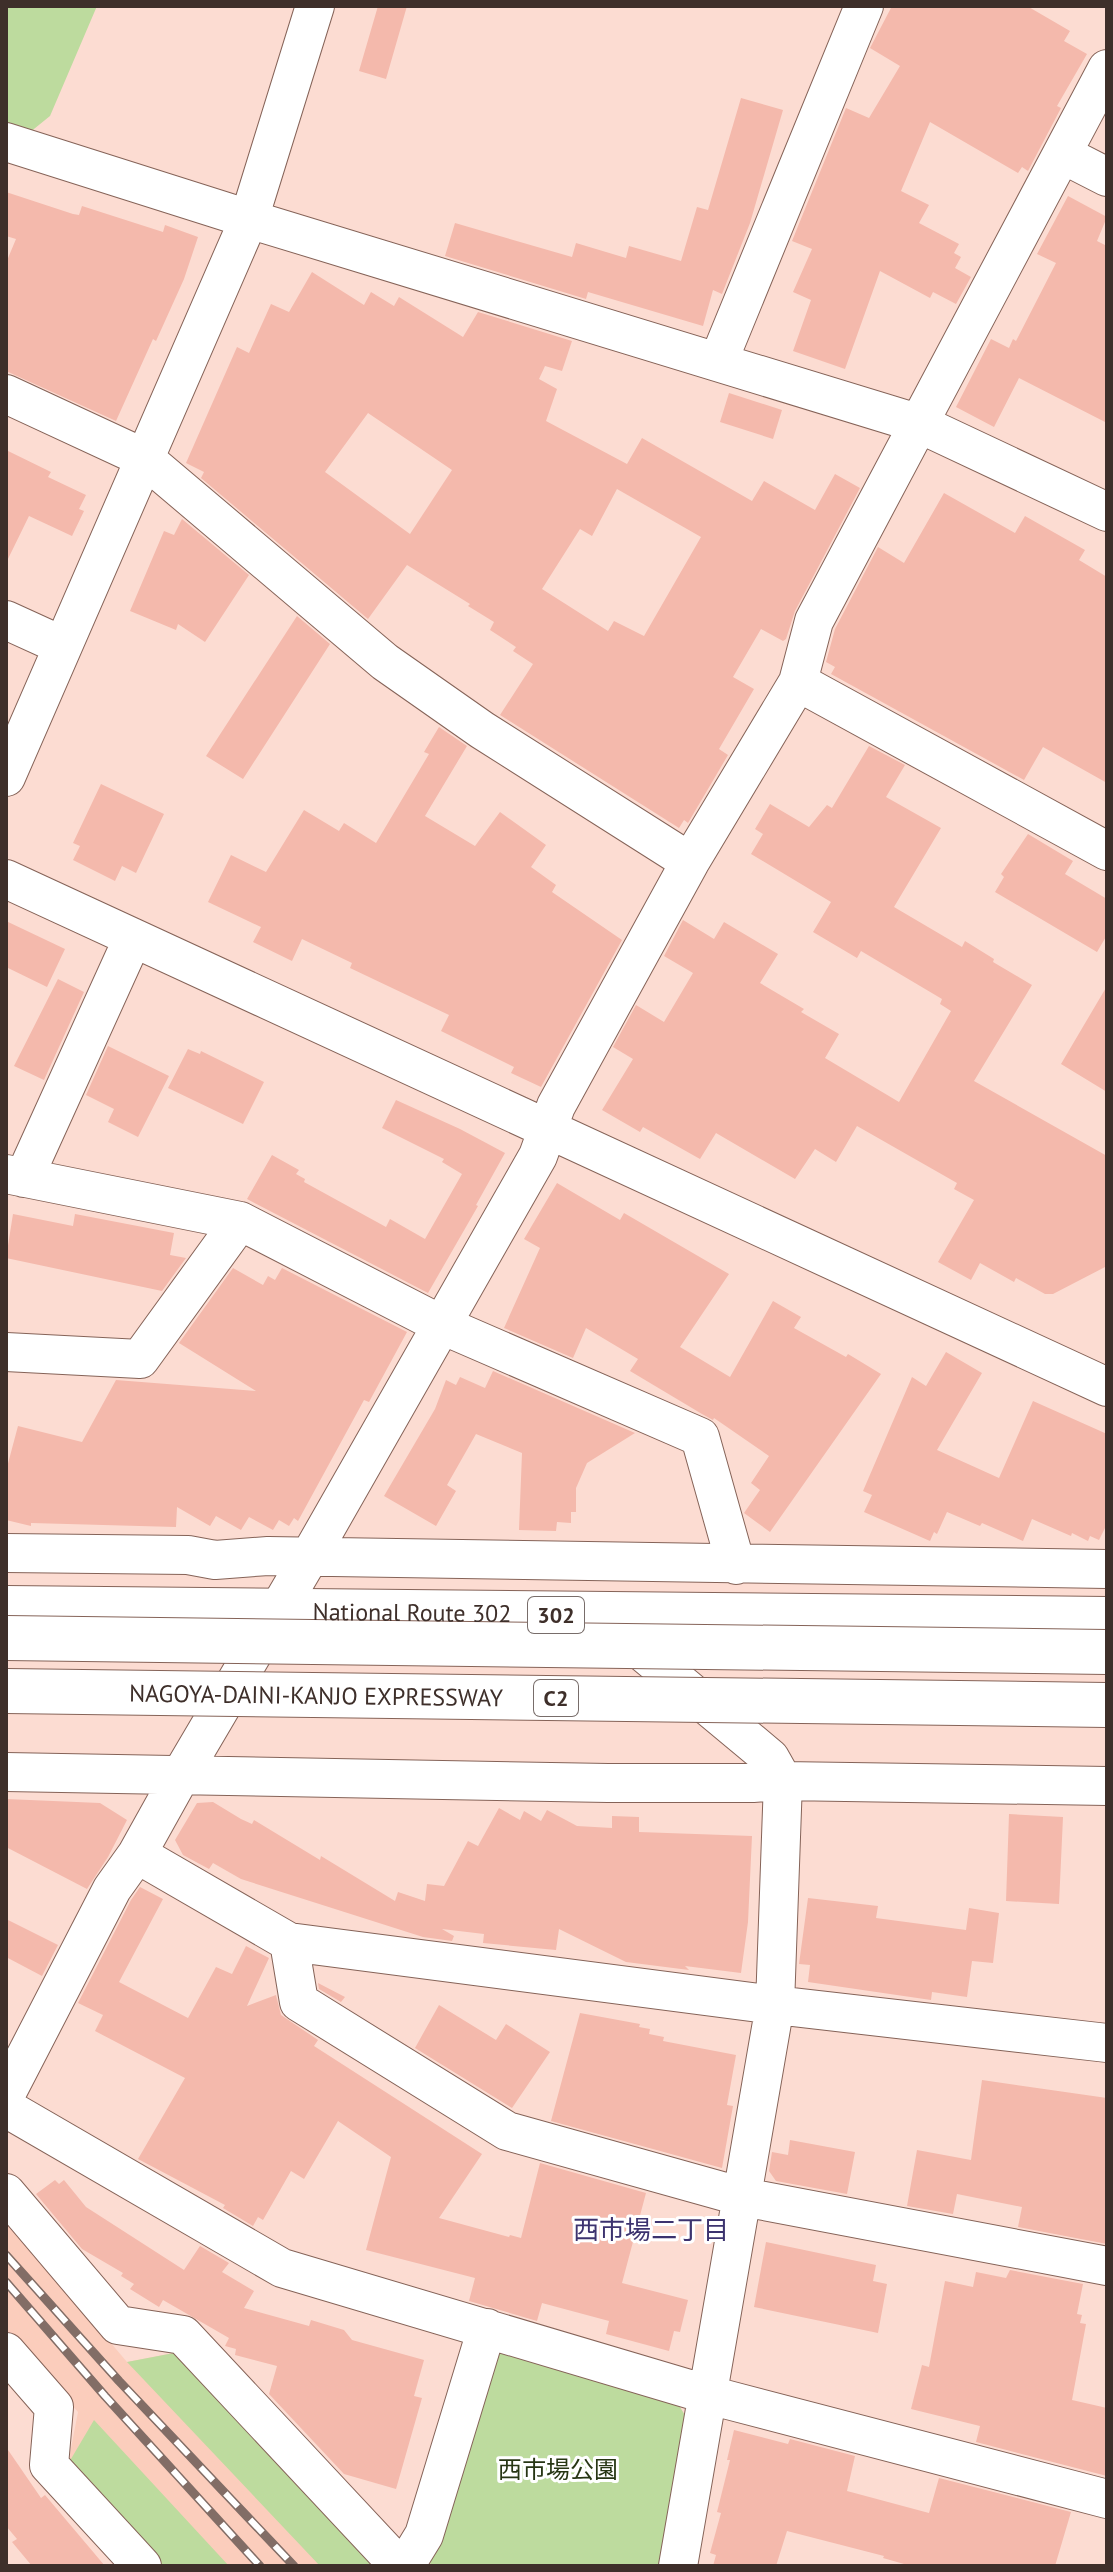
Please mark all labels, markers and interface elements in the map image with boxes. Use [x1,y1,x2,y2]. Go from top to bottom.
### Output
street label: National Route 302 [312,1596,511,1629]
road number: 302 [528,1597,584,1633]
street label: NAGOYA-DAINI-KANJO EXPRESSWAY [129,1677,504,1713]
road number: C2 [534,1680,578,1716]
district label: 西市場二丁目 [573,2213,729,2246]
park label: 西市場公園 [498,2454,618,2485]

